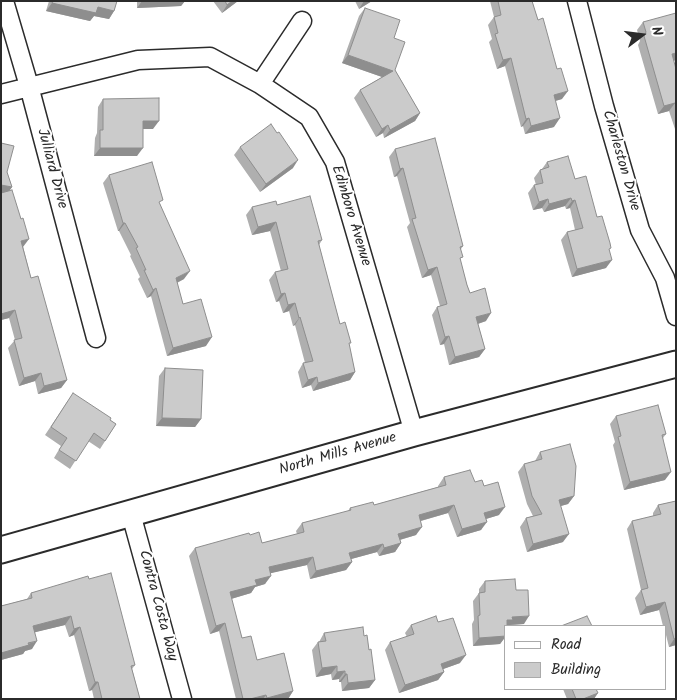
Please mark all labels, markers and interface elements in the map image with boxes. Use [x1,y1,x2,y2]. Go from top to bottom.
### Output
north arrow [617,10,667,60]
text: N [645,24,668,38]
street label: Charleston Drive [597,109,643,213]
street label: Julliard Drive [32,127,70,211]
street label: Edinboro Avenue [326,163,374,269]
street label: North Mills Avenue [277,430,399,480]
street label: Contra Costa Way [133,548,181,664]
legend [504,625,667,690]
text: Road [551,633,581,657]
text: Building [551,658,601,682]

